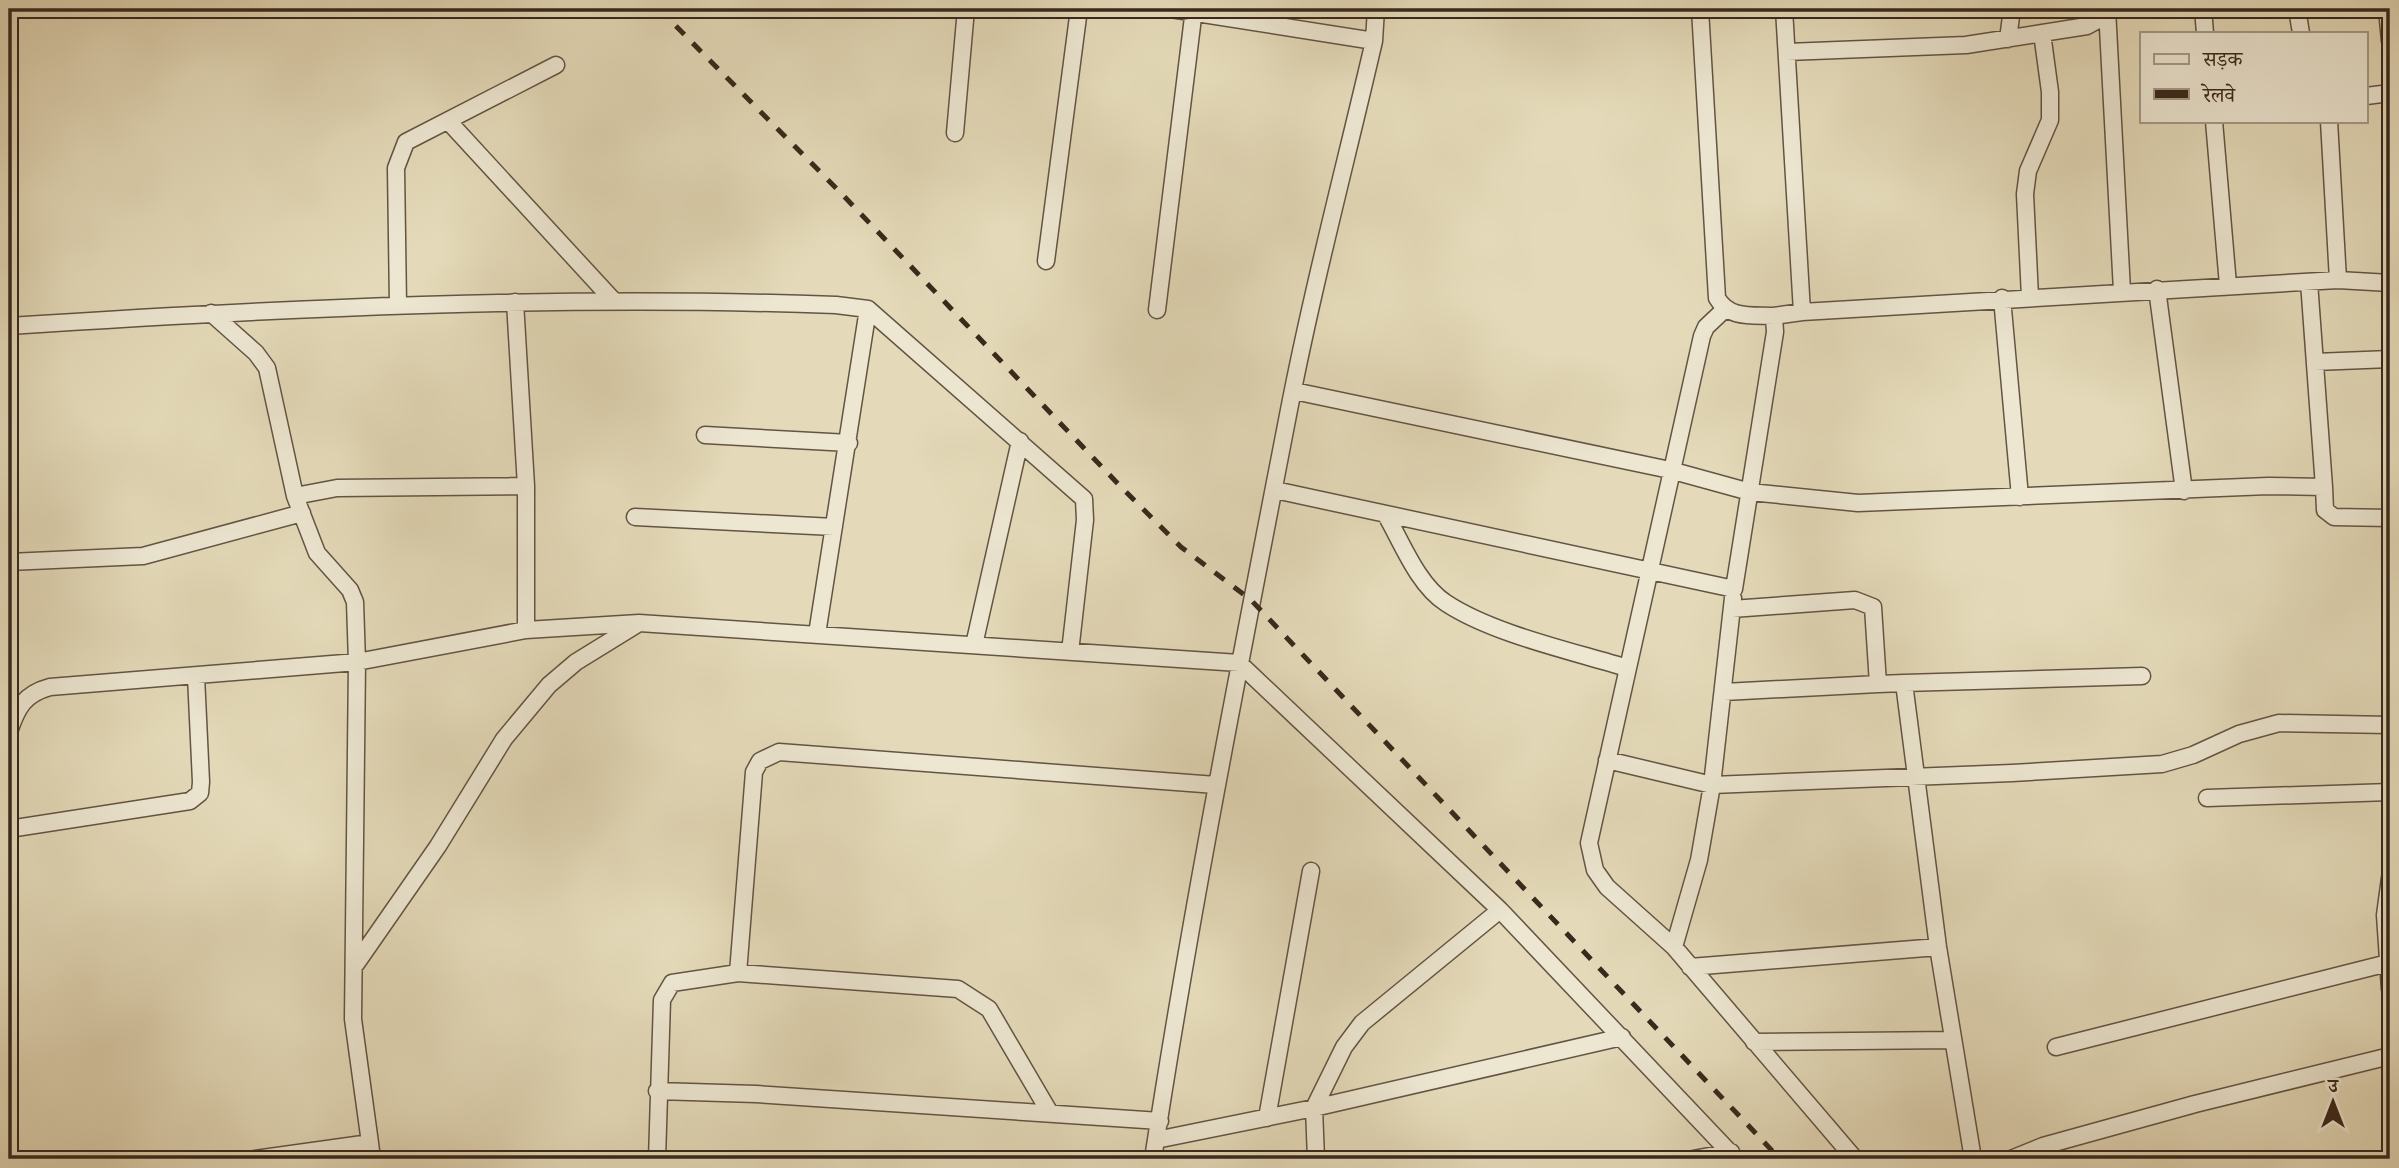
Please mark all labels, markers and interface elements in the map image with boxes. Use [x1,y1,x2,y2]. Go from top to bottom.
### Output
legend [2140,32,2368,122]
text: सड़क [2202,46,2243,75]
text: रेलवे [2200,82,2237,111]
north arrow [2298,1066,2368,1136]
text: उ [2326,1074,2339,1100]

